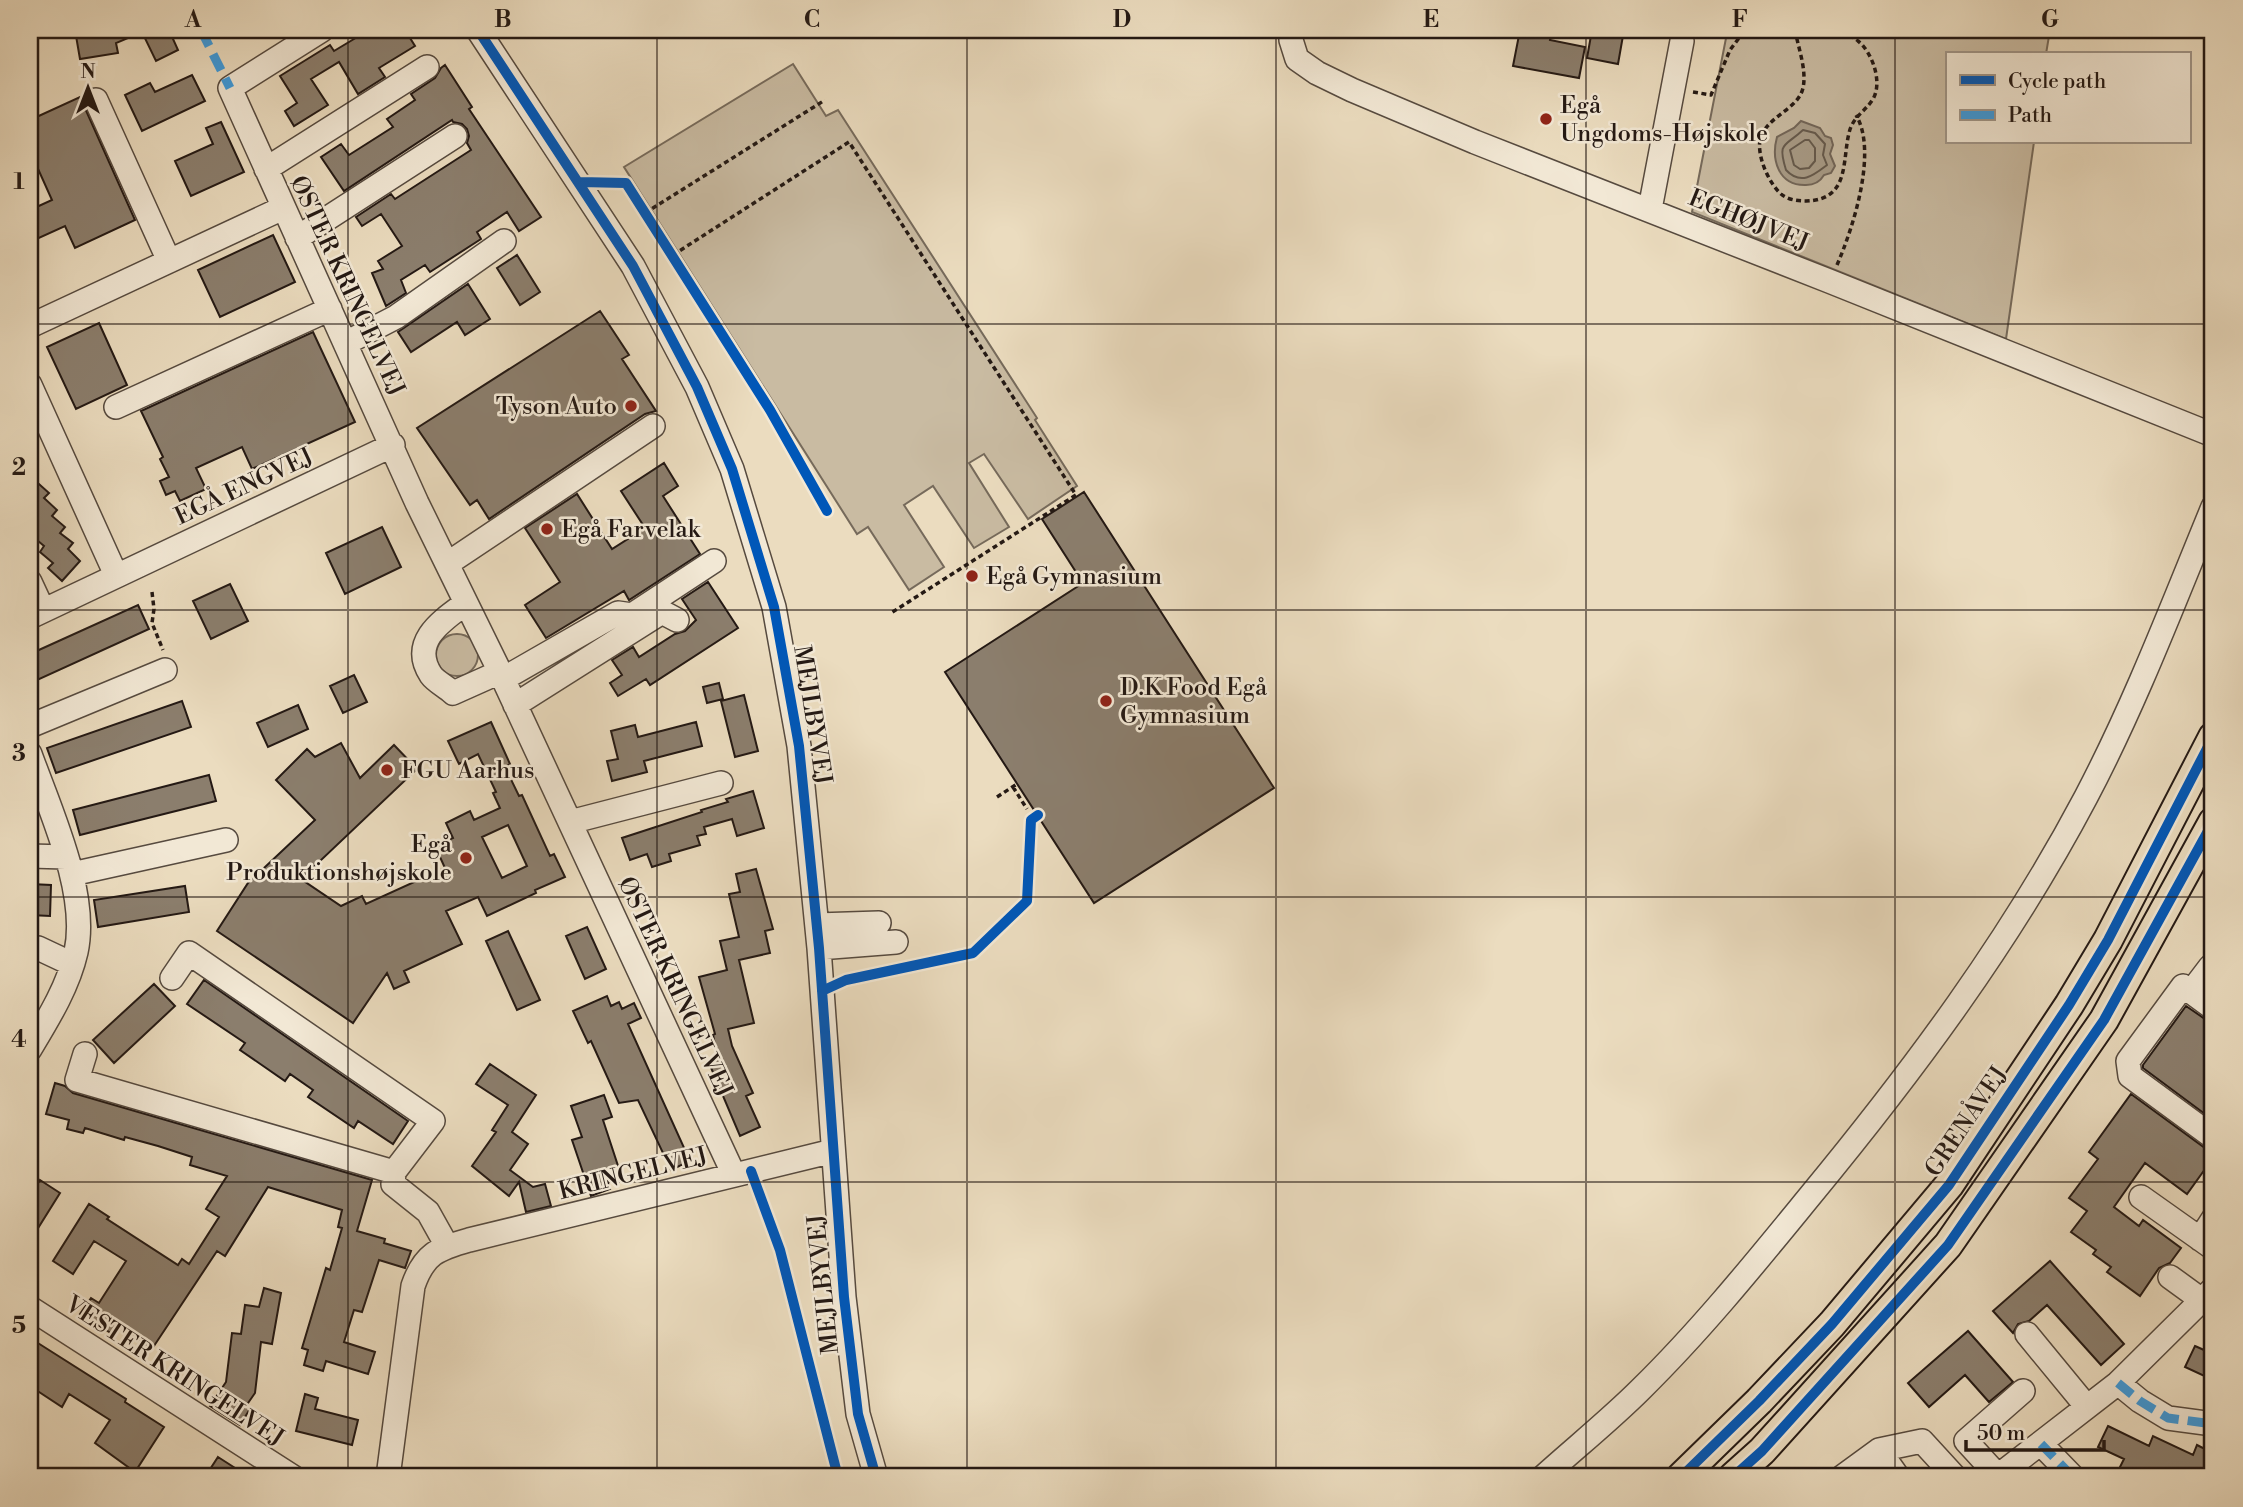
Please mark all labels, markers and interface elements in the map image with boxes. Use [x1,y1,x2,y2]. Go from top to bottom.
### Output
text: A [184,6,202,34]
text: B [494,6,512,34]
text: C [804,6,820,34]
text: D [1113,6,1131,34]
text: E [1423,6,1439,34]
text: F [1732,6,1748,34]
text: G [2041,6,2059,34]
north arrow [52,52,122,122]
legend [1946,52,2190,144]
text: N [80,60,96,84]
text: Cycle path [2008,69,2107,95]
place label: Egå Ungdoms-Højskole [1560,91,1768,149]
text: Path [2008,103,2053,129]
marker: Egå Ungdoms-Højskole [1538,111,1554,127]
text: 1 [13,168,25,196]
street label: ØSTER KRINGELVEJ [283,171,411,401]
street label: EGHØJVEJ [1684,183,1813,259]
place label: Tyson Auto [496,392,617,422]
marker: Tyson Auto [623,398,639,414]
street label: EGÅ ENGVEJ [170,441,319,532]
text: 2 [12,454,26,482]
place label: Egå Farvelak [561,515,702,545]
marker: Egå Farvelak [539,521,555,537]
place label: Egå Gymnasium [986,562,1162,592]
marker: Egå Gymnasium [964,568,980,584]
street label: MEJLBYVEJ [786,643,838,787]
place label: D.K Food Egå Gymnasium [1120,673,1268,731]
marker: D.K Food Egå Gymnasium [1098,693,1114,709]
text: 3 [12,740,26,768]
place label: FGU Aarhus [401,756,535,786]
marker: FGU Aarhus [379,762,395,778]
place label: Egå Produktionshøjskole [226,830,453,888]
marker: Egå Produktionshøjskole [458,850,474,866]
street label: ØSTER KRINGELVEJ [611,872,739,1102]
text: 4 [11,1026,27,1054]
street label: GRENÅVEJ [1918,1060,2015,1183]
street label: KRINGELVEJ [555,1141,711,1207]
street label: MEJLBYVEJ [802,1212,846,1356]
street label: VESTER KRINGELVEJ [58,1289,290,1454]
text: 5 [12,1312,26,1340]
scale bar [1966,1409,2105,1453]
text: 50 m [1977,1421,2025,1447]

